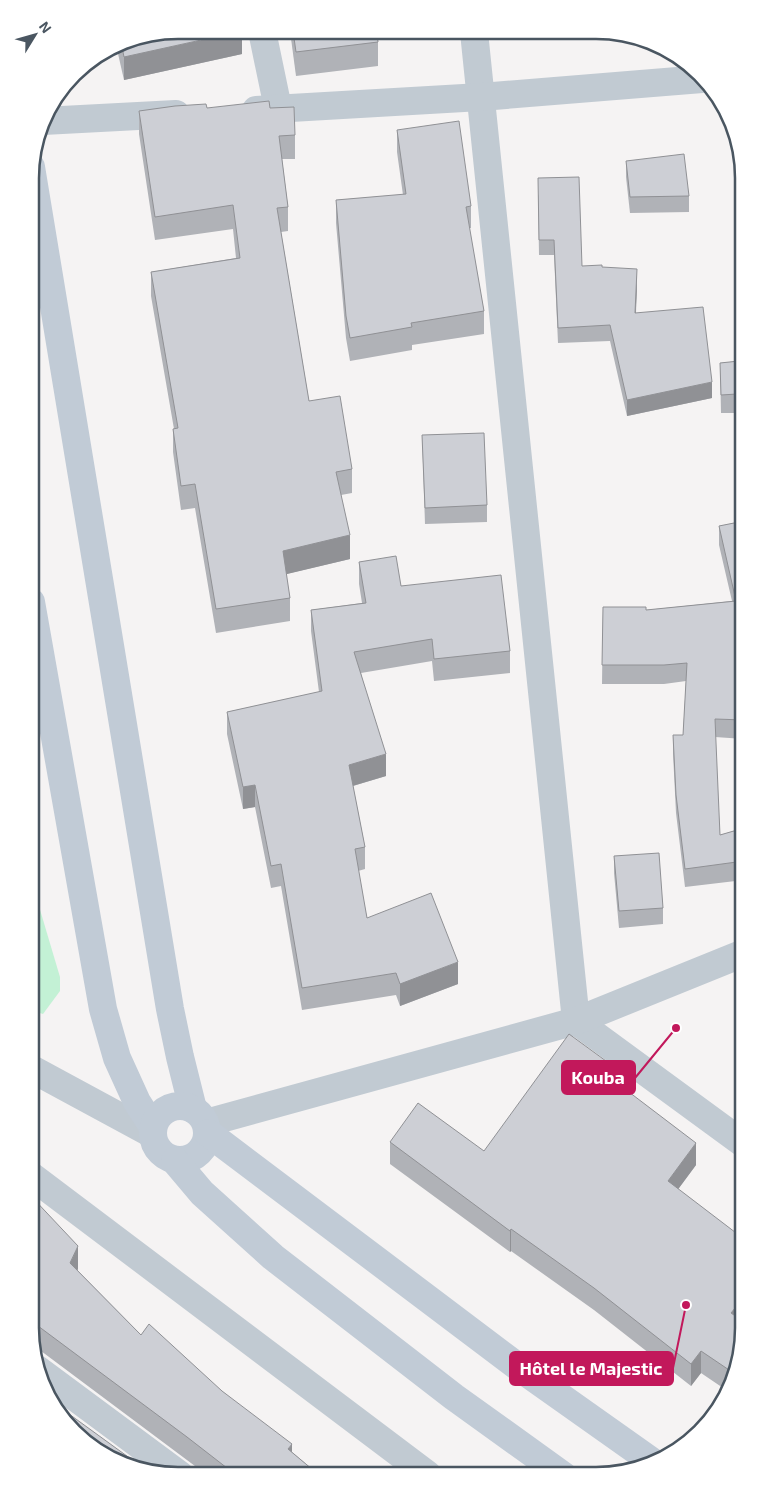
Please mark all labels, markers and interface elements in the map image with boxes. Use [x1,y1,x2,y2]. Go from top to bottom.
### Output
north arrow [10,10,60,60]
text: N [36,18,56,36]
callout: Kouba [562,1061,635,1094]
text: Kouba [571,1066,625,1088]
callout: Hôtel le Majestic [510,1352,673,1385]
text: Hôtel le Majestic [520,1357,662,1379]

